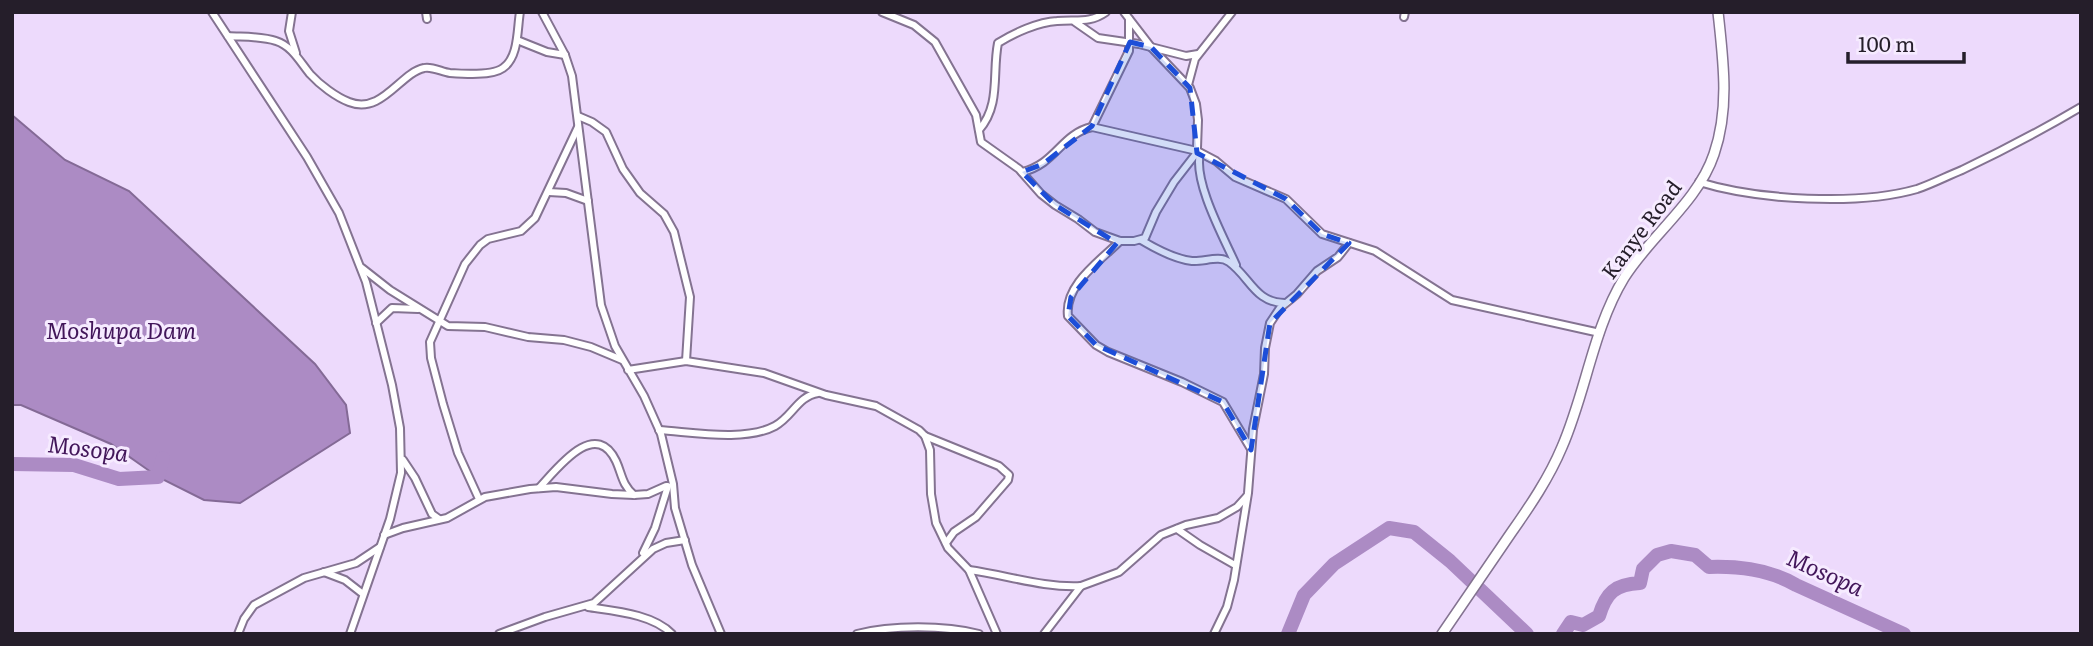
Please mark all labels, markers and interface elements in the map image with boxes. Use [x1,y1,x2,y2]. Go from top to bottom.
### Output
scale bar [1848,21,1964,65]
text: 100 m [1858,27,1915,58]
street label: Kanye Road [1592,172,1688,285]
water label: Moshupa Dam [46,312,196,346]
water label: Mosopa [46,425,131,469]
water label: Mosopa [1782,539,1870,603]

